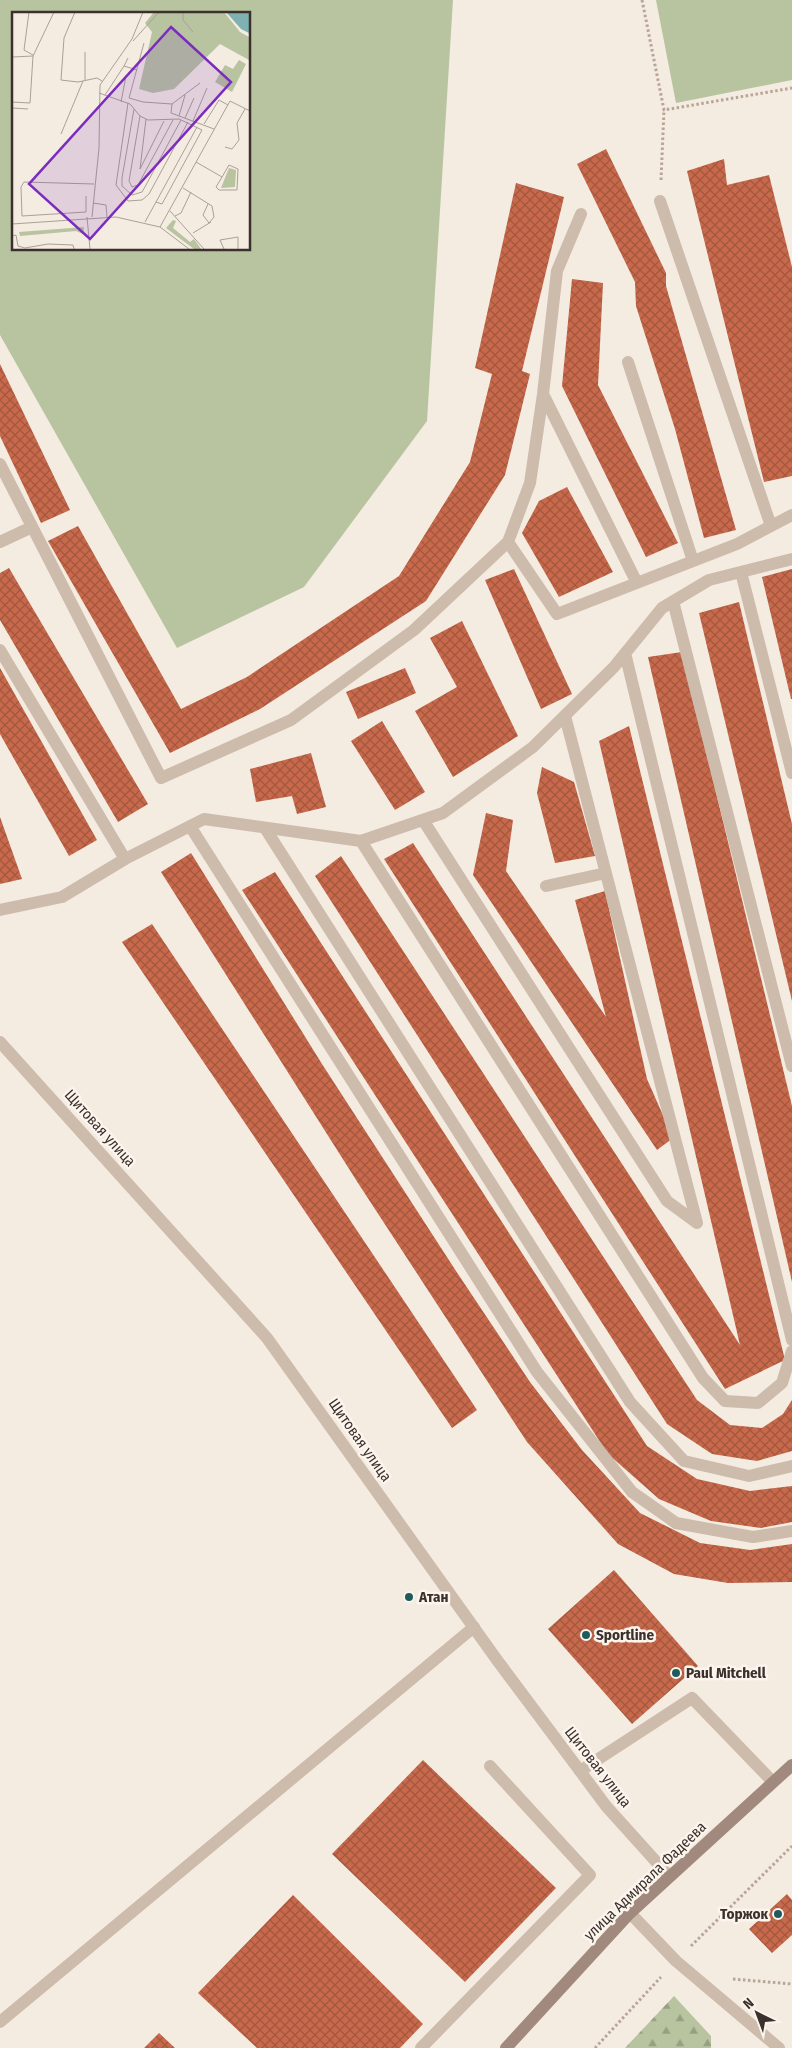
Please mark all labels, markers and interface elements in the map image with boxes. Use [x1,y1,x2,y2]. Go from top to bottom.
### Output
inset map [12,12,250,250]
street label: Щитовая улица [61,1086,139,1170]
street label: Щитовая улица [325,1395,395,1485]
place label: Атан [418,1588,448,1606]
marker: Атан [403,1591,415,1603]
place label: Sportline [596,1626,654,1644]
marker: Sportline [580,1629,592,1641]
place label: Paul Mitchell [686,1664,767,1682]
marker: Paul Mitchell [670,1667,682,1679]
street label: Щитовая улица [561,1723,635,1811]
street label: улица Адмирала Фадеева [580,1818,710,1944]
place label: Торжок [720,1905,768,1923]
marker: Торжок [772,1908,784,1920]
north arrow [732,1988,782,2038]
text: N [740,1995,757,2013]

